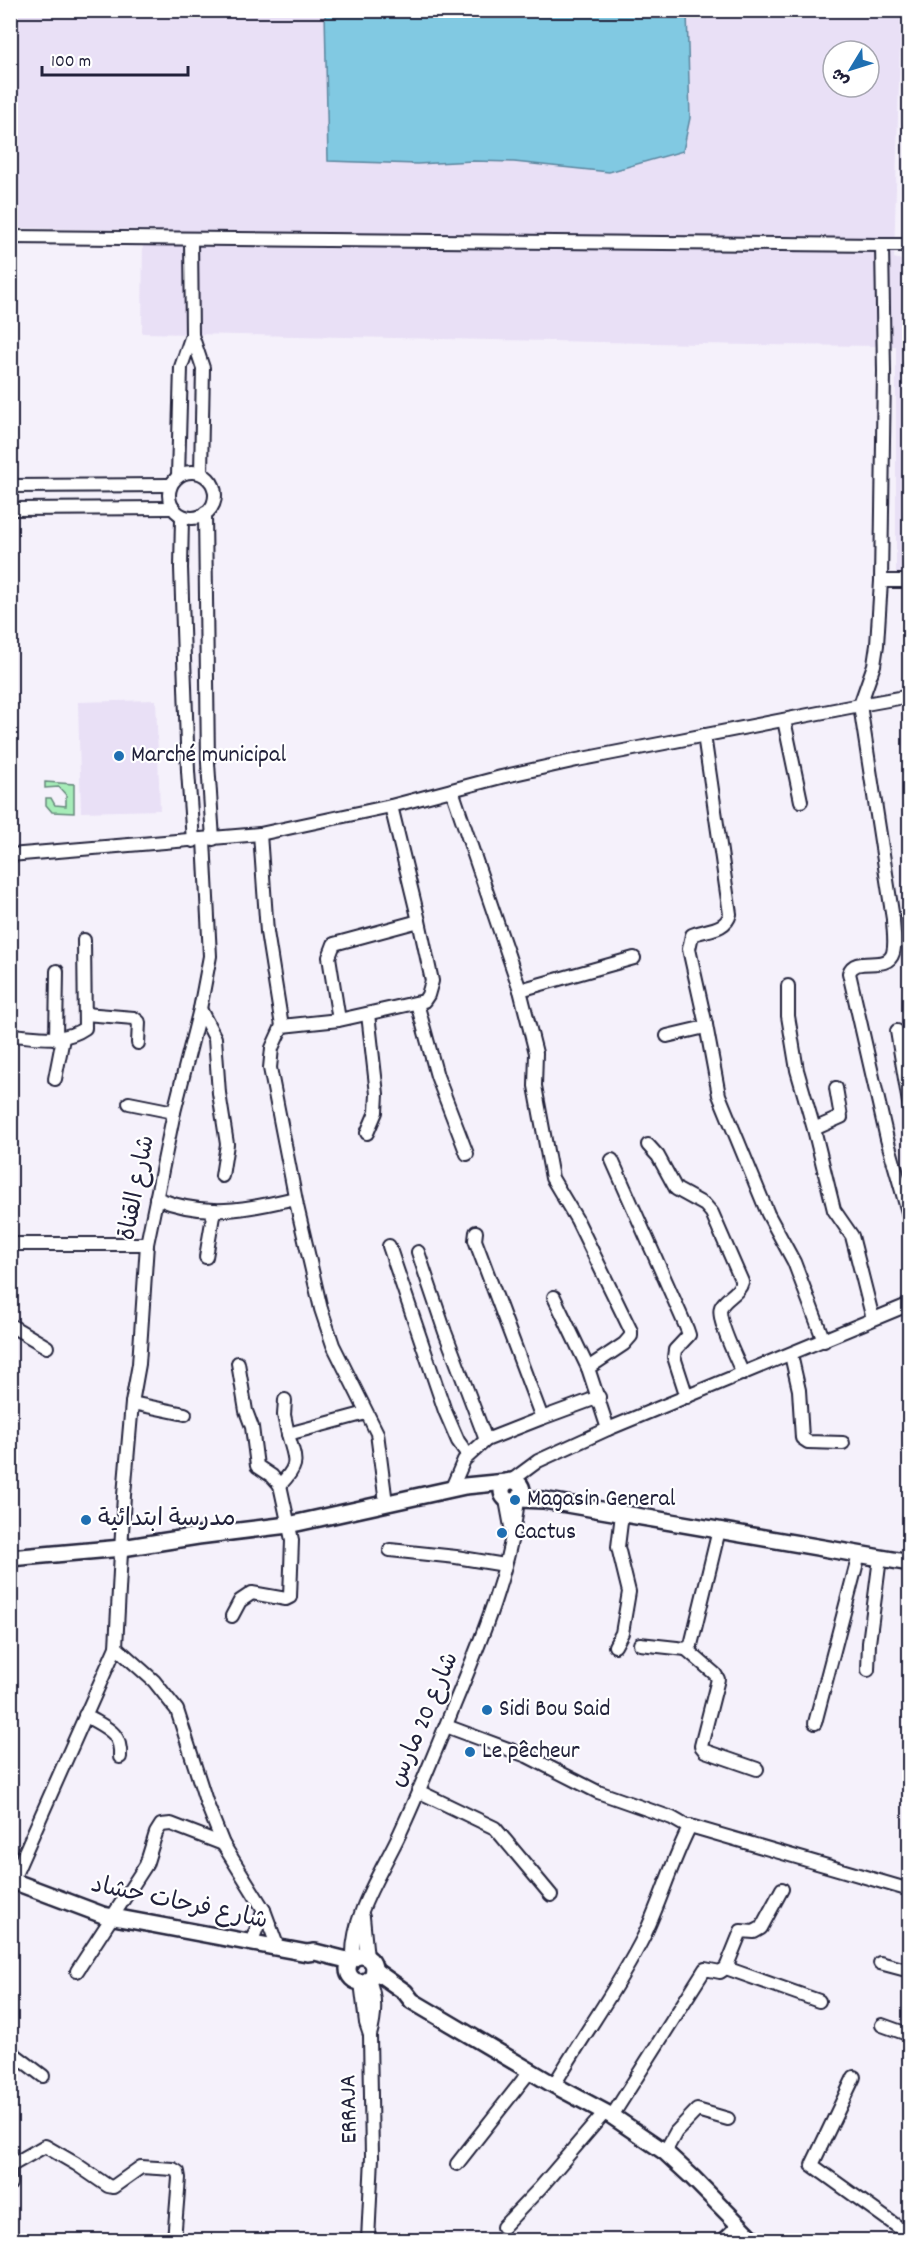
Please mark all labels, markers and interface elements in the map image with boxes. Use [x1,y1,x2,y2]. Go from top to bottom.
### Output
scale bar [42,39,188,77]
north arrow [821,39,881,99]
text: 100 m [51,50,91,75]
text: ش [827,63,856,91]
place label: Marché municipal [131,739,286,773]
marker: Marché municipal [112,749,126,763]
street label: شارع القناة [111,1133,165,1243]
place label: Magasin General [527,1483,676,1517]
marker: Magasin General [508,1493,522,1507]
place label: مدرسة ابتدائية [98,1503,236,1537]
marker: مدرسة ابتدائية [79,1513,93,1527]
place label: Cactus [514,1516,576,1550]
marker: Cactus [495,1526,509,1540]
street label: شارع 20 مارس [381,1647,469,1793]
place label: Sidi Bou Said [499,1693,611,1727]
marker: Sidi Bou Said [480,1703,494,1717]
place label: Le pêcheur [482,1735,580,1769]
marker: Le pêcheur [463,1745,477,1759]
street label: شارع فرحات حشاد [88,1869,270,1939]
street label: ERRAJA [332,2074,368,2144]

